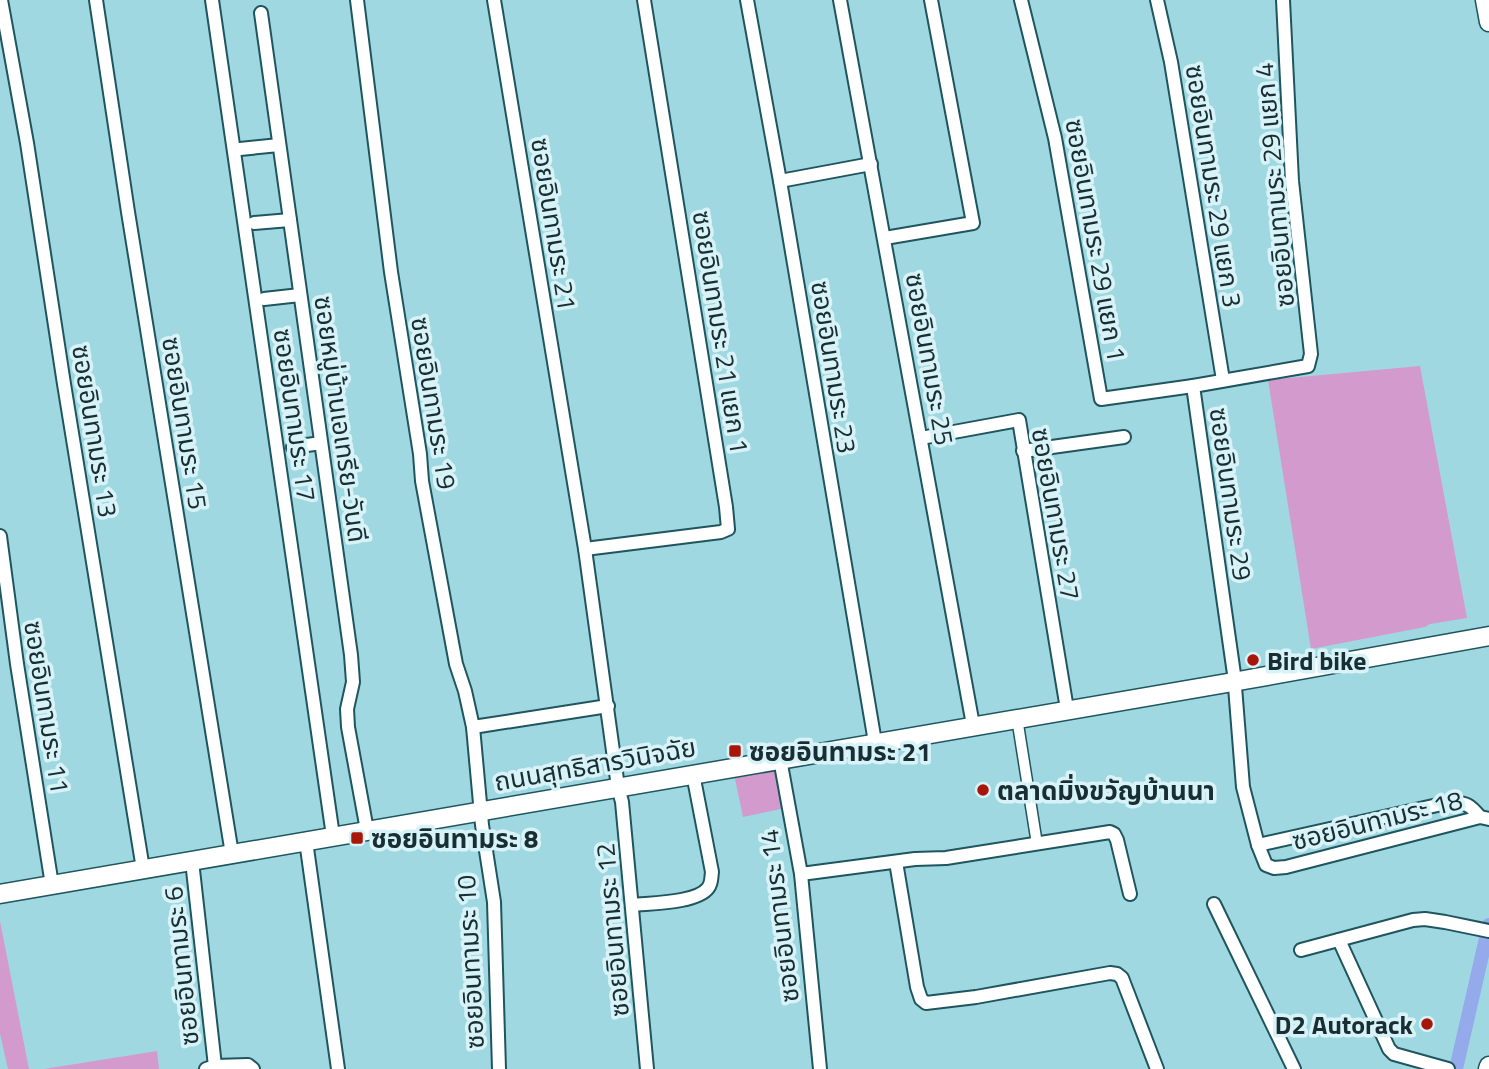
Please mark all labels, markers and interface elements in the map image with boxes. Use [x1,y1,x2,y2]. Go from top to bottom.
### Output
street label: ซอยอินทามระ 29 แยก 4 [1244,61,1304,309]
street label: ซอยอินทามระ 29 แยก 3 [1176,62,1252,310]
street label: ซอยอินทามระ 29 แยก 1 [1055,116,1137,364]
street label: ซอยอินทามระ 21 [521,135,587,313]
street label: ซอยอินทามระ 21 แยก 1 [683,208,759,456]
street label: ซอยอินทามระ 25 [896,270,964,448]
street label: ซอยอินทามระ 23 [801,278,867,456]
street label: ซอยหมู่บ้านเอเทรีย-วันดี [304,293,378,545]
street label: ซอยอินทามระ 19 [401,314,467,492]
street label: ซอยอินทามระ 17 [264,326,326,504]
street label: ซอยอินทามระ 15 [152,334,218,512]
street label: ซอยอินทามระ 13 [62,342,128,520]
street label: ซอยอินทามระ 29 [1200,405,1262,583]
street label: ซอยอินทามระ 27 [1022,425,1090,603]
street label: ซอยอินทามระ 11 [14,618,80,796]
place label: Bird bike [1267,641,1366,680]
marker: Bird bike [1245,652,1261,668]
street label: ถนนสุทธิสารวินิจฉัย [491,727,699,801]
place label: ซอยอินทามระ 21 [749,732,931,771]
marker: ซอยอินทามระ 21 [727,743,743,759]
place label: ตลาดมิ่งขวัญบ้านนา [997,771,1215,810]
street label: ซอยอินทามระ 18 [1288,780,1466,860]
marker: ตลาดมิ่งขวัญบ้านนา [975,782,991,798]
place label: ซอยอินทามระ 8 [371,819,538,858]
street label: ซอยอินทามระ 14 [749,827,809,1005]
marker: ซอยอินทามระ 8 [349,830,365,846]
street label: ซอยอินทามระ 12 [585,841,639,1019]
street label: ซอยอินทามระ 10 [446,874,494,1050]
street label: ซอยอินทามระ 6 [153,885,209,1047]
place label: D2 Autorack [1275,1005,1414,1044]
marker: D2 Autorack [1419,1016,1435,1032]

